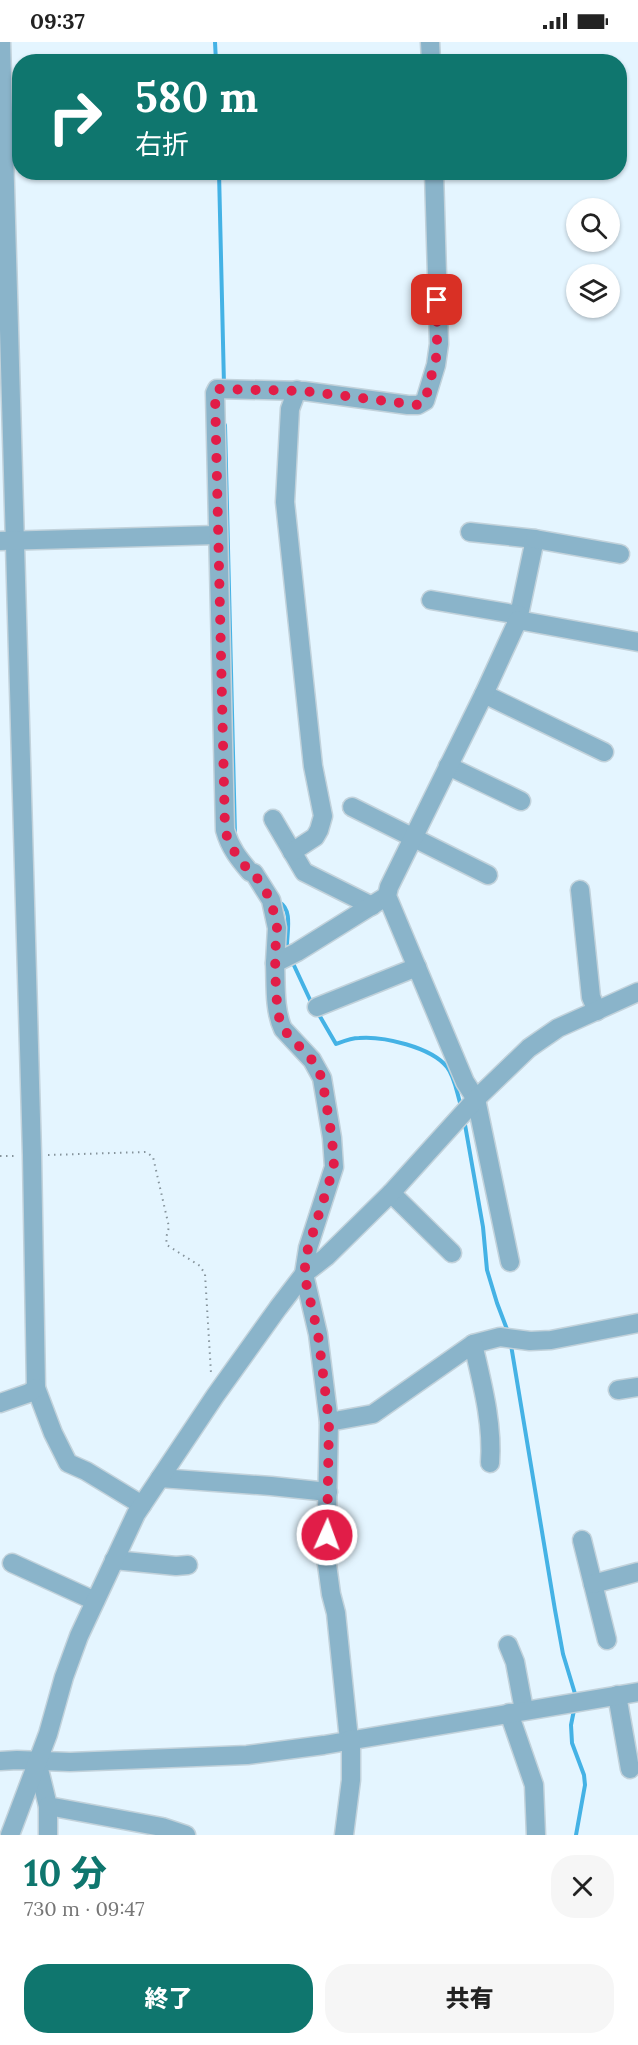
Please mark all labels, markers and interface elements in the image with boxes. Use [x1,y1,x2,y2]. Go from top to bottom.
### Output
text: 09:37 [30,7,85,35]
text: 580 m [135,70,258,124]
icon: right [36,78,114,156]
text: 右折 [135,127,189,161]
map controls [566,198,620,318]
button: search [566,198,620,252]
button: layers [566,264,620,318]
pin [411,274,462,325]
icon: arrive [420,283,453,316]
position arrow [295,1503,359,1567]
text: 10 分 [24,1850,107,1896]
button: close [551,1855,614,1918]
text: 730 m · 09:47 [24,1896,144,1921]
button: 終了 [24,1964,313,2033]
button: 共有 [325,1964,614,2033]

